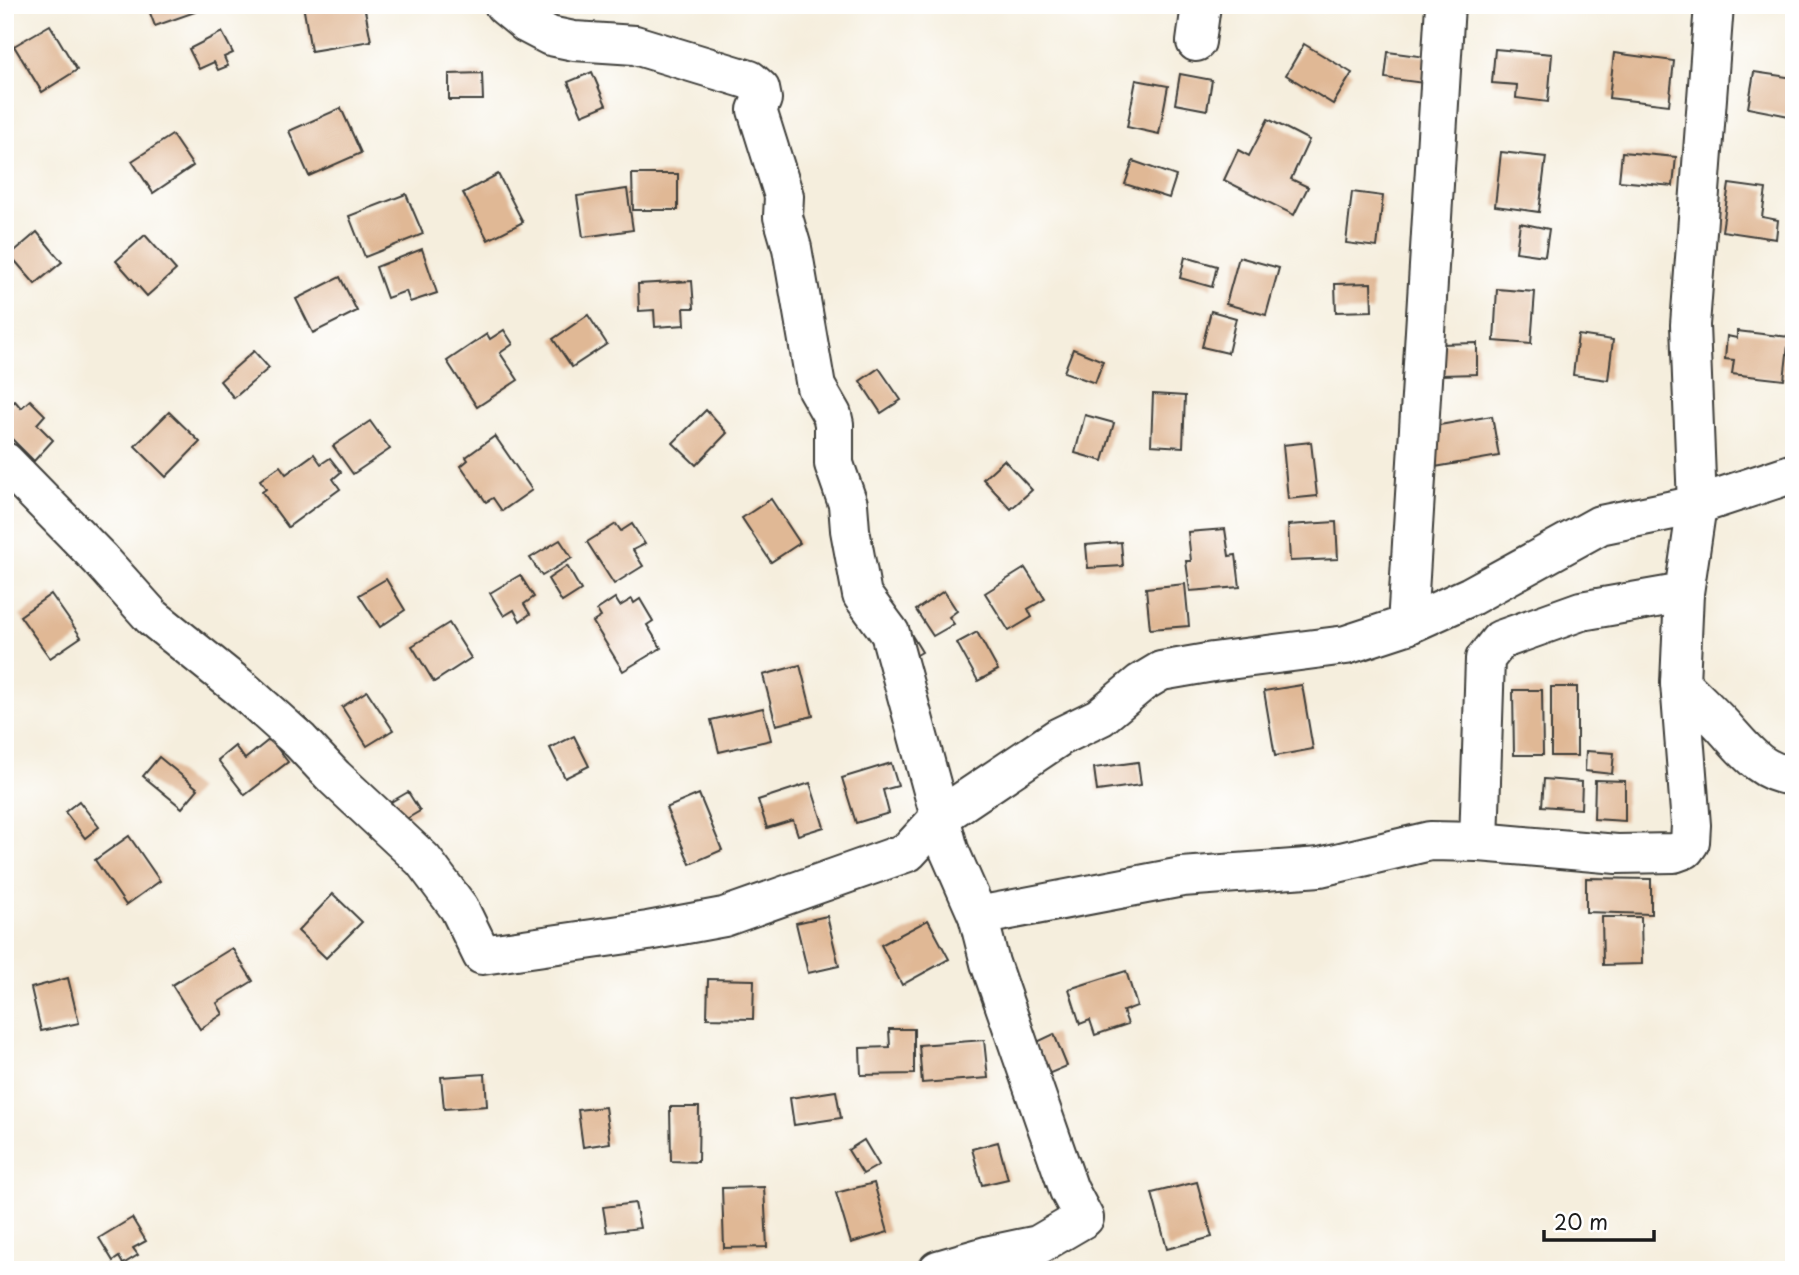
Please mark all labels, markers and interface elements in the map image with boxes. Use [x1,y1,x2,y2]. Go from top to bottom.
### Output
scale bar [1544,1198,1654,1242]
text: 20 m [1554,1205,1608,1237]

